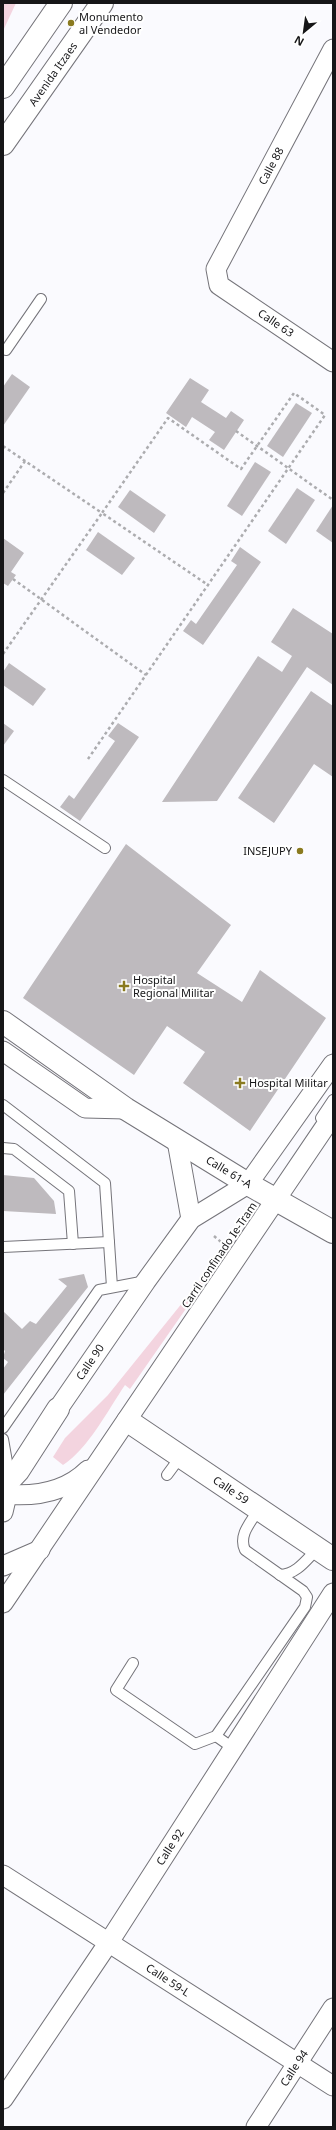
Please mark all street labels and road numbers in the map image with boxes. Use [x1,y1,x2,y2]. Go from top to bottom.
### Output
street label: Avenida Itzaes [25,39,80,109]
street label: Calle 88 [254,144,287,187]
street label: Calle 63 [255,305,297,340]
street label: Calle 61-A [204,1152,256,1192]
street label: Carril confinado Ie-Tram [177,1199,260,1311]
street label: Calle 90 [72,1341,107,1383]
street label: Calle 59 [210,1472,252,1507]
street label: Calle 92 [152,1826,187,1868]
street label: Calle 59-L [143,1960,193,2000]
street label: Calle 94 [276,2046,311,2089]

